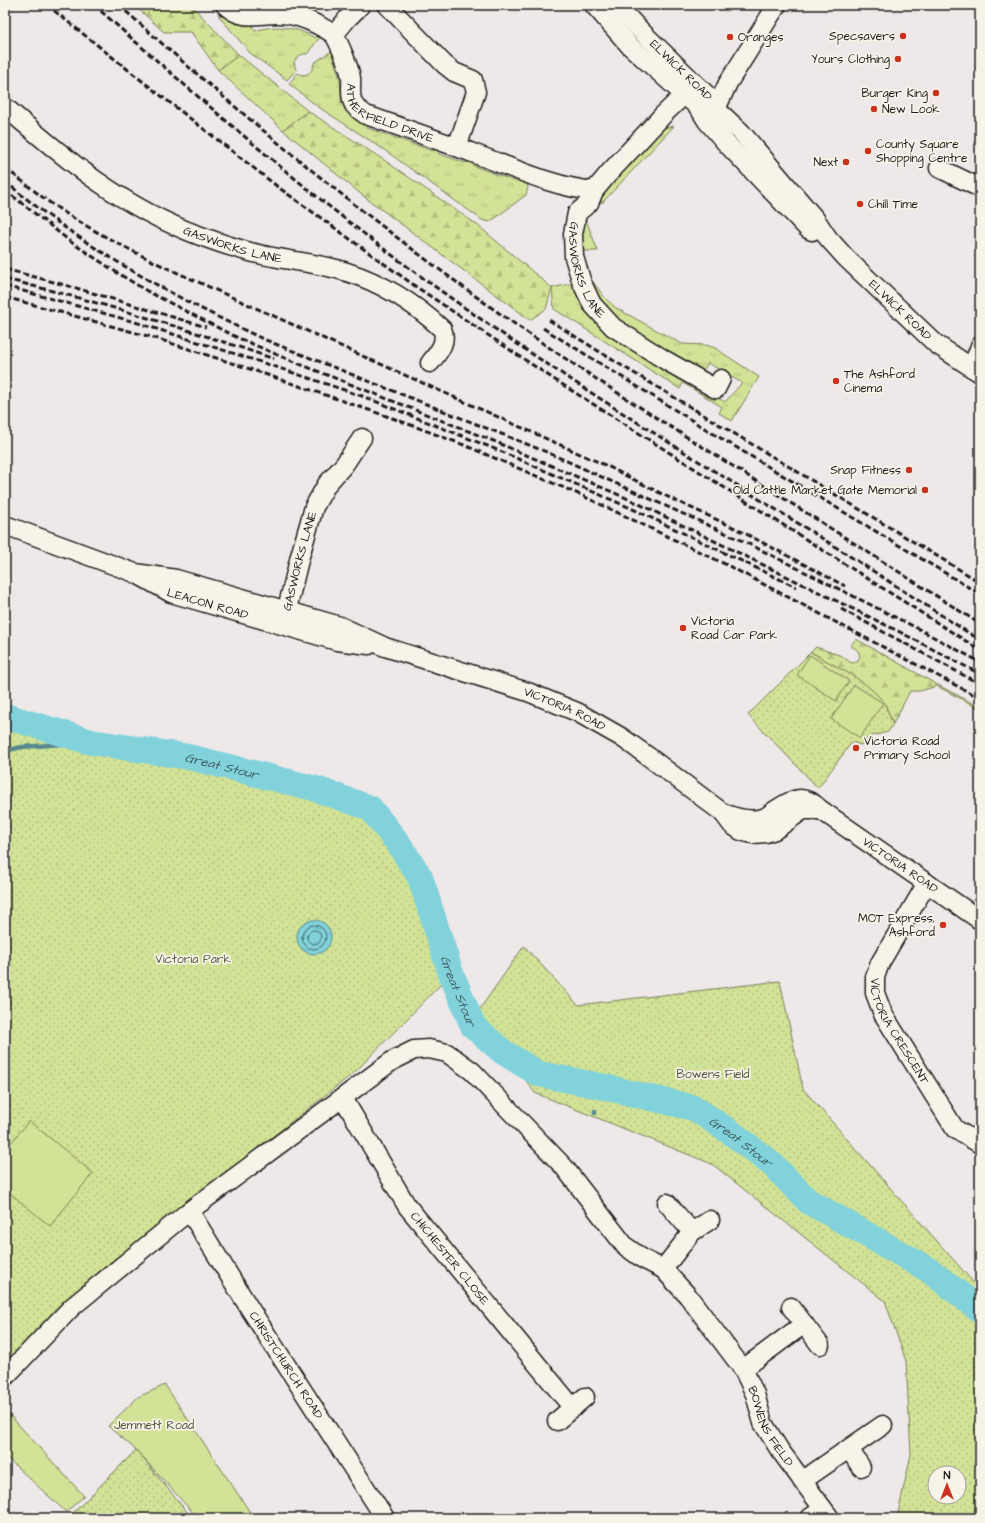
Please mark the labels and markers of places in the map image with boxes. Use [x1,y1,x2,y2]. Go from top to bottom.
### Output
place label: Specsavers [829,28,895,45]
place label: Oranges [738,29,783,47]
marker: Specsavers [898,31,908,41]
marker: Oranges [725,32,735,42]
place label: Yours Clothing [811,51,890,69]
marker: Yours Clothing [893,54,903,64]
place label: Burger King [861,85,928,103]
marker: Burger King [931,88,941,98]
place label: New Look [882,101,940,118]
marker: New Look [869,104,879,114]
place label: County Square Shopping Centre [876,136,968,168]
marker: County Square Shopping Centre [863,146,873,156]
place label: Next [813,154,838,171]
marker: Next [841,157,851,167]
place label: Chill Time [868,196,918,213]
marker: Chill Time [855,199,865,209]
place label: The Ashford Cinema [844,366,915,397]
marker: The Ashford Cinema [831,376,841,386]
place label: Snap Fitness [830,462,901,479]
marker: Snap Fitness [904,465,914,475]
place label: Old Cattle Market Gate Memorial [733,482,917,499]
marker: Old Cattle Market Gate Memorial [920,485,930,495]
place label: Victoria Road Car Park [691,613,778,644]
marker: Victoria Road Car Park [678,623,688,633]
place label: Victoria Road Primary School [864,733,950,765]
marker: Victoria Road Primary School [851,743,861,753]
place label: MOT Express, Ashford [858,910,935,941]
marker: MOT Express, Ashford [938,920,948,930]

